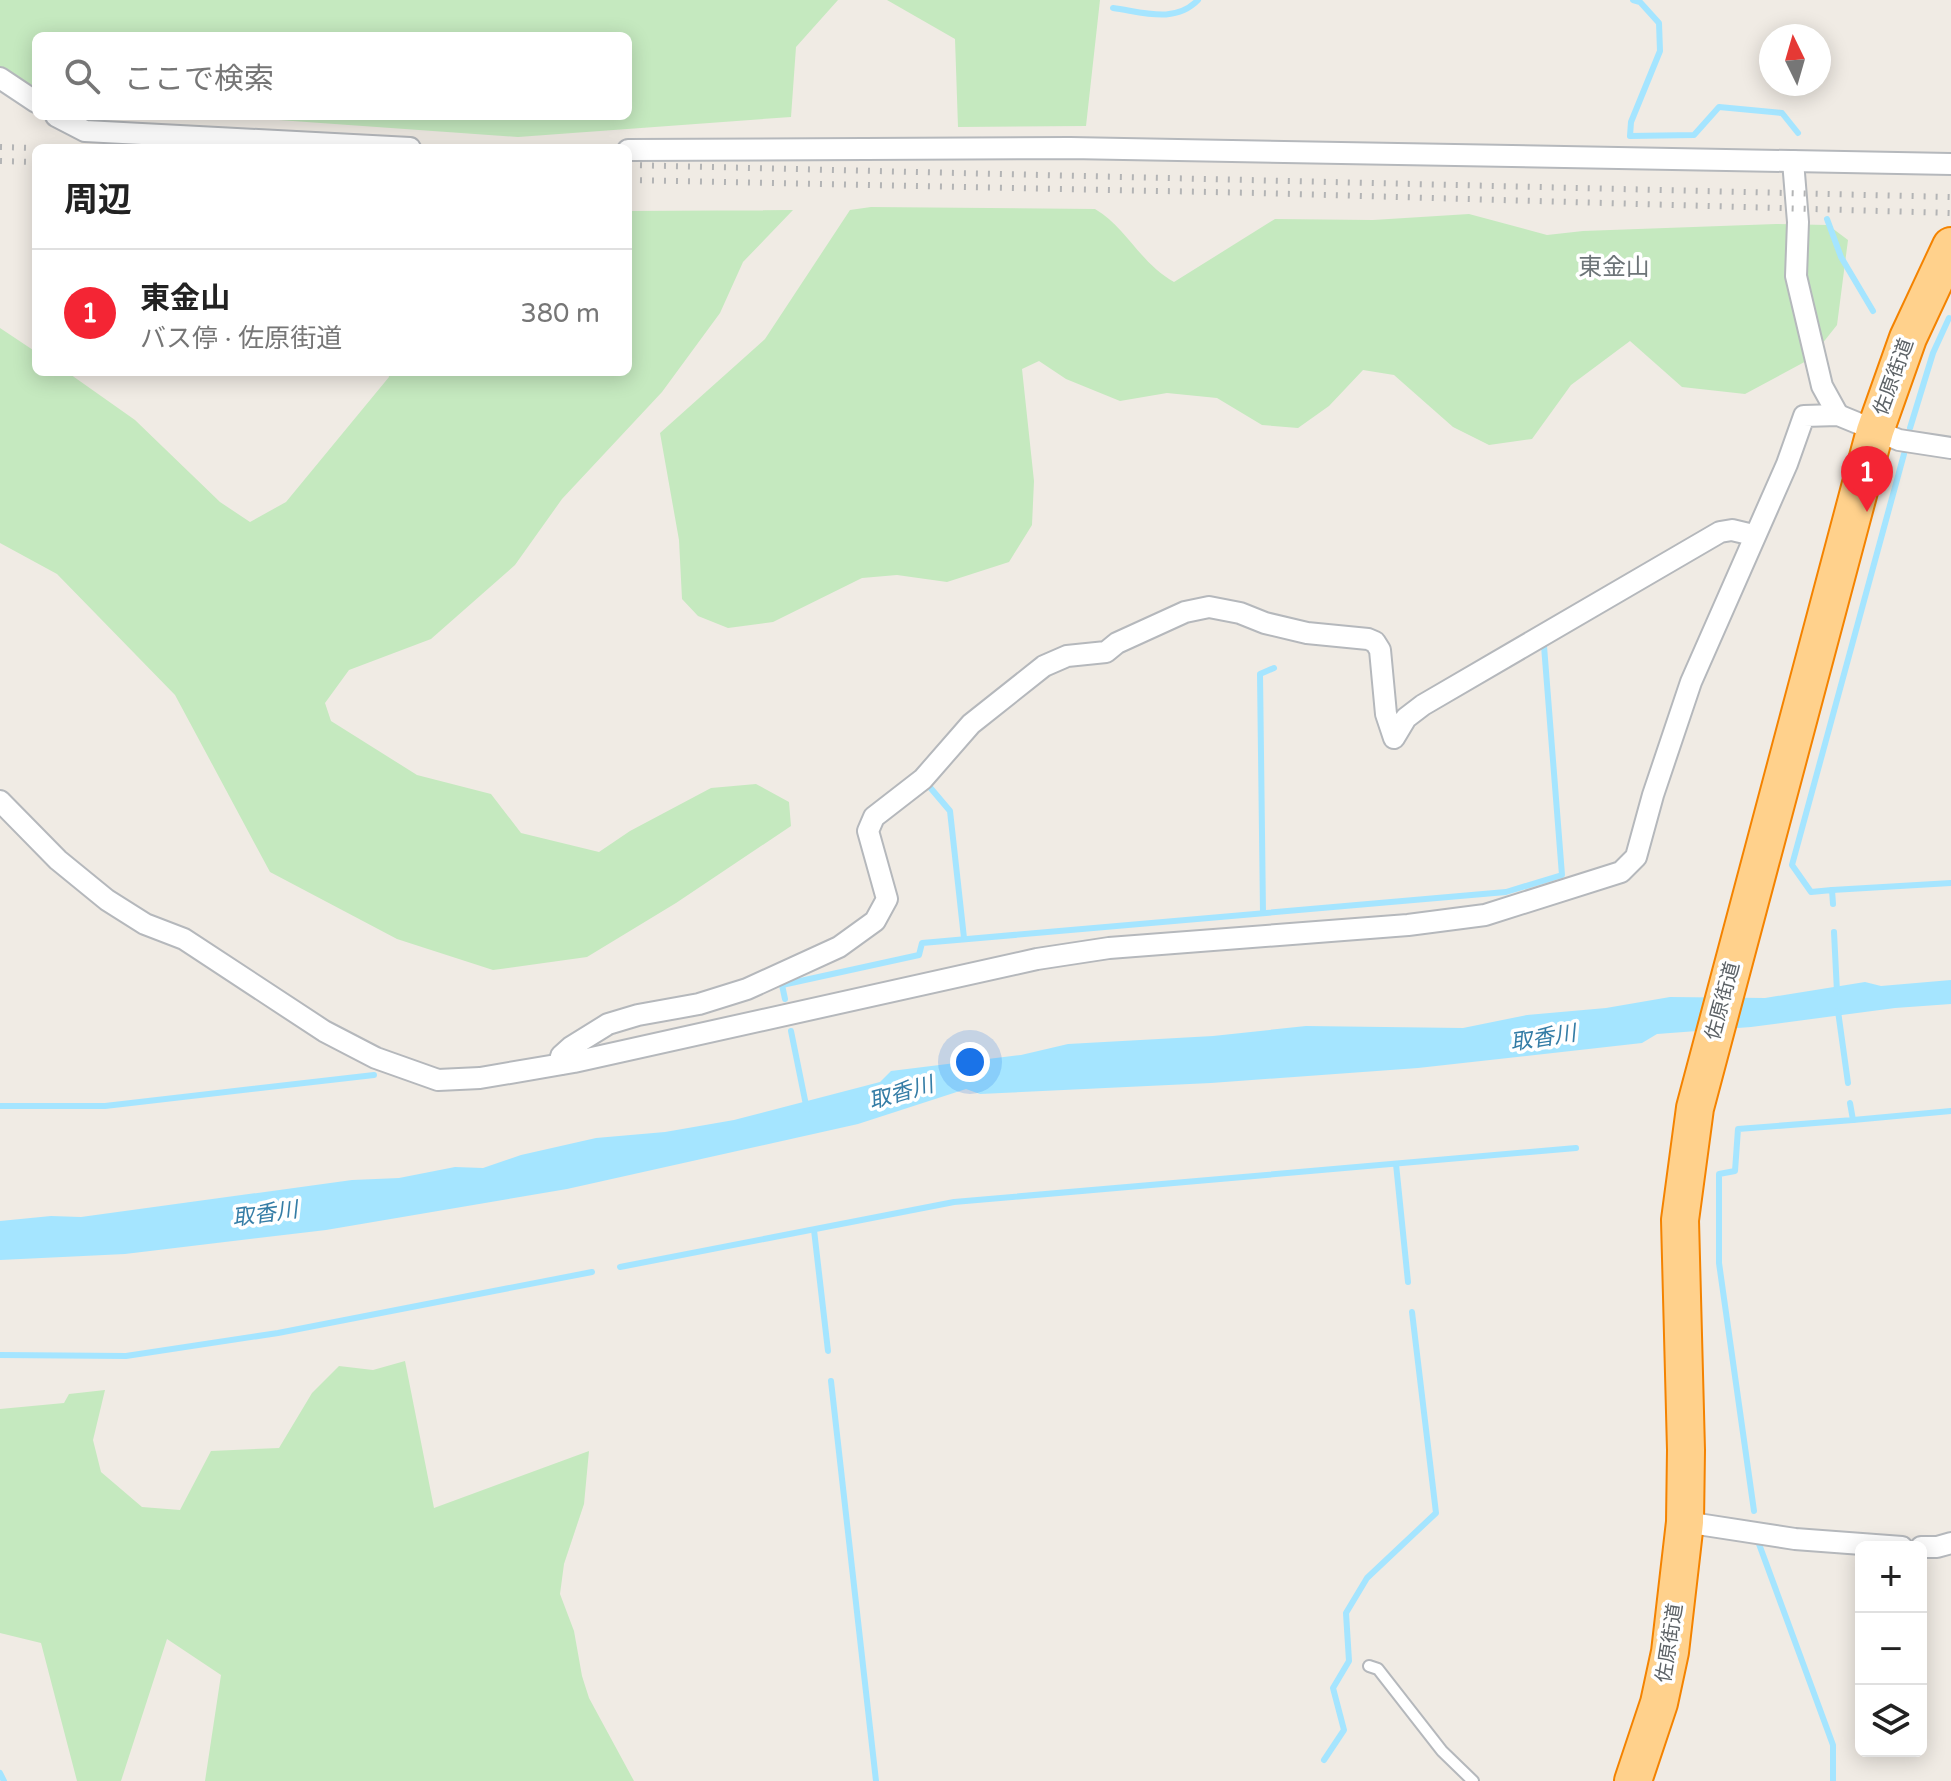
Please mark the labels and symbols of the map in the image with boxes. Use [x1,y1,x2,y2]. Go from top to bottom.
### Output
north arrow [1759,24,1831,96]
district label: 東金山 [1578,253,1650,282]
street label: 佐原街道 [1869,335,1919,419]
pin: 1 [1841,446,1893,512]
street label: 佐原街道 [1701,959,1745,1043]
water label: 取香川 [1508,1020,1580,1056]
your location [950,1042,990,1082]
water label: 取香川 [866,1071,938,1115]
water label: 取香川 [231,1196,301,1231]
street label: 佐原街道 [1652,1602,1688,1684]

